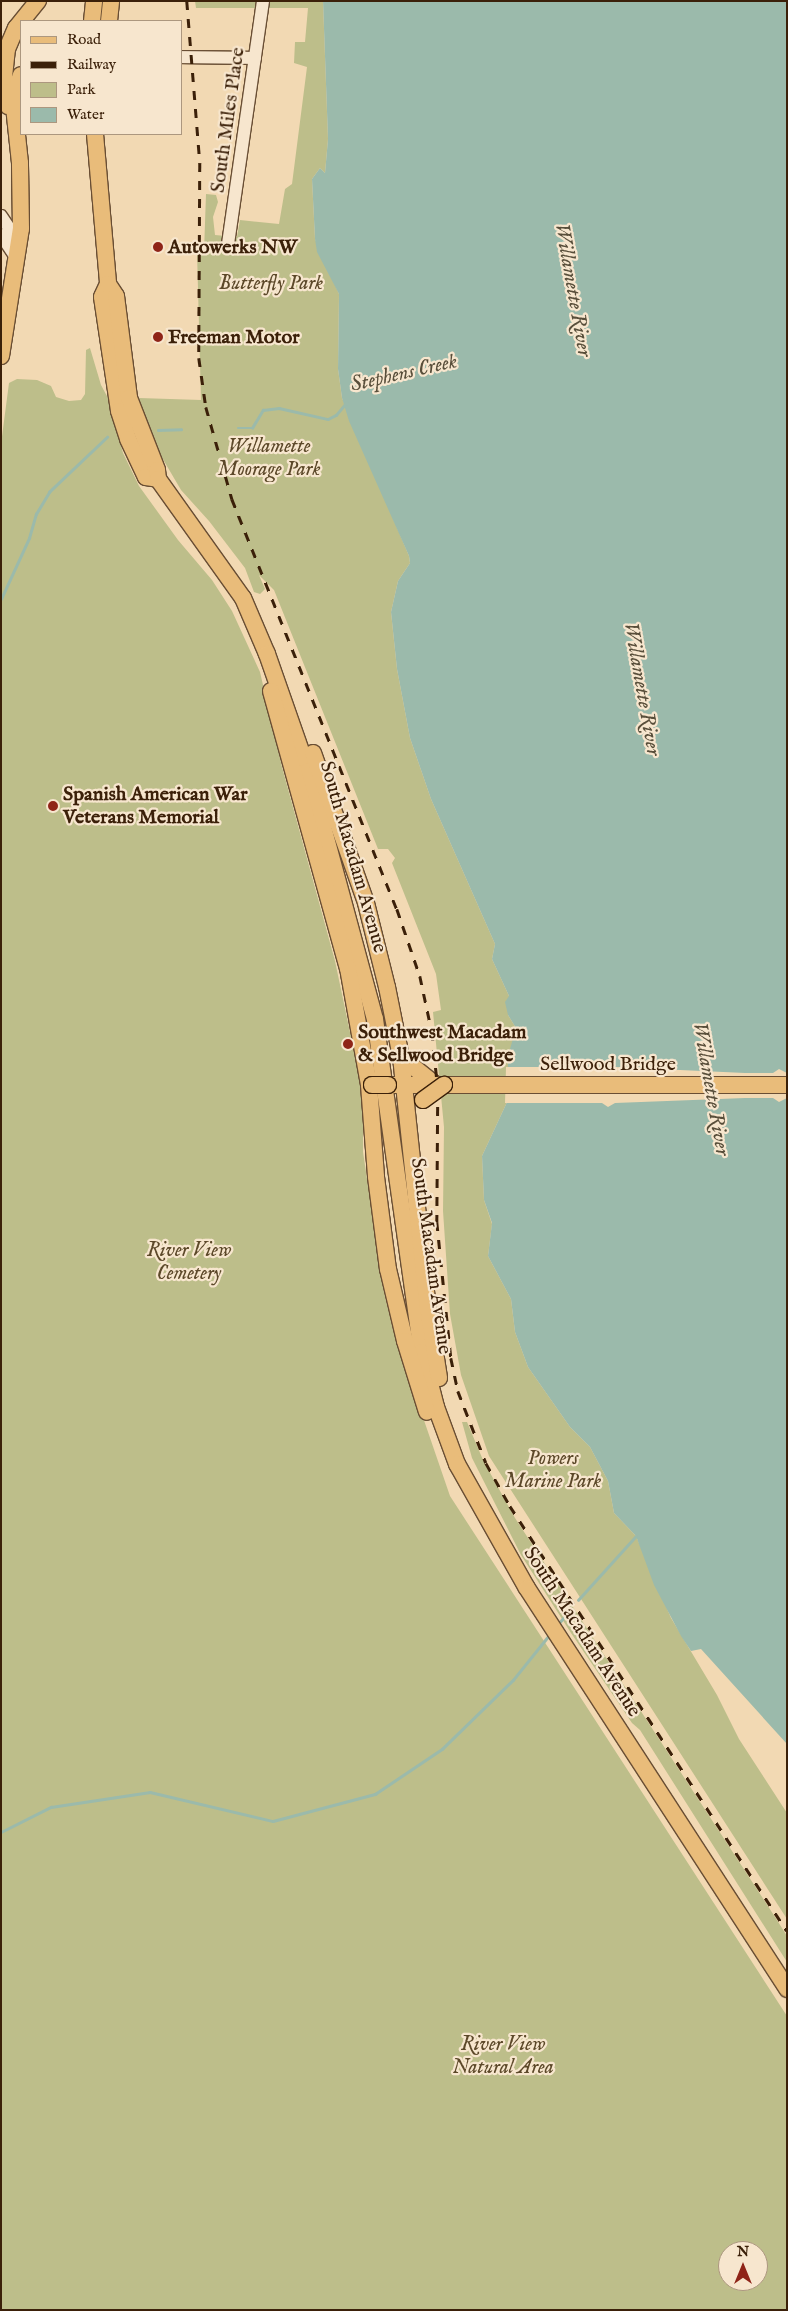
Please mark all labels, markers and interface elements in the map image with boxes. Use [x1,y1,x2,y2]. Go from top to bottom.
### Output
legend [20,20,182,135]
text: Road [67,30,101,49]
street label: South Miles Place [206,46,250,194]
text: Railway [67,55,116,74]
text: Park [67,80,96,99]
text: Water [67,105,104,124]
water label: Willamette River [548,221,596,359]
place label: Autowerks NW [168,235,297,259]
marker: Autowerks NW [152,241,164,253]
park label: Butterfly Park [219,271,323,295]
place label: Freeman Motor [168,325,299,349]
marker: Freeman Motor [152,331,164,343]
water label: Stephens Creek [348,349,460,399]
park label: Willamette Moorage Park [218,434,320,481]
water label: Willamette River [617,620,665,758]
street label: South Macadam Avenue [314,758,392,956]
place label: Spanish American War Veterans Memorial [63,782,248,829]
marker: Spanish American War Veterans Memorial [47,800,59,812]
place label: Southwest Macadam & Sellwood Bridge [358,1020,526,1067]
water label: Willamette River [686,1020,734,1158]
marker: Southwest Macadam & Sellwood Bridge [342,1038,354,1050]
street label: Sellwood Bridge [540,1052,676,1076]
street label: South Macadam Avenue [405,1156,457,1356]
park label: River View Cemetery [147,1238,231,1285]
park label: Powers Marine Park [505,1446,601,1493]
street label: South Macadam Avenue [518,1542,646,1722]
park label: River View Natural Area [452,2033,554,2080]
north arrow [718,2241,768,2291]
text: N [737,2243,749,2261]

